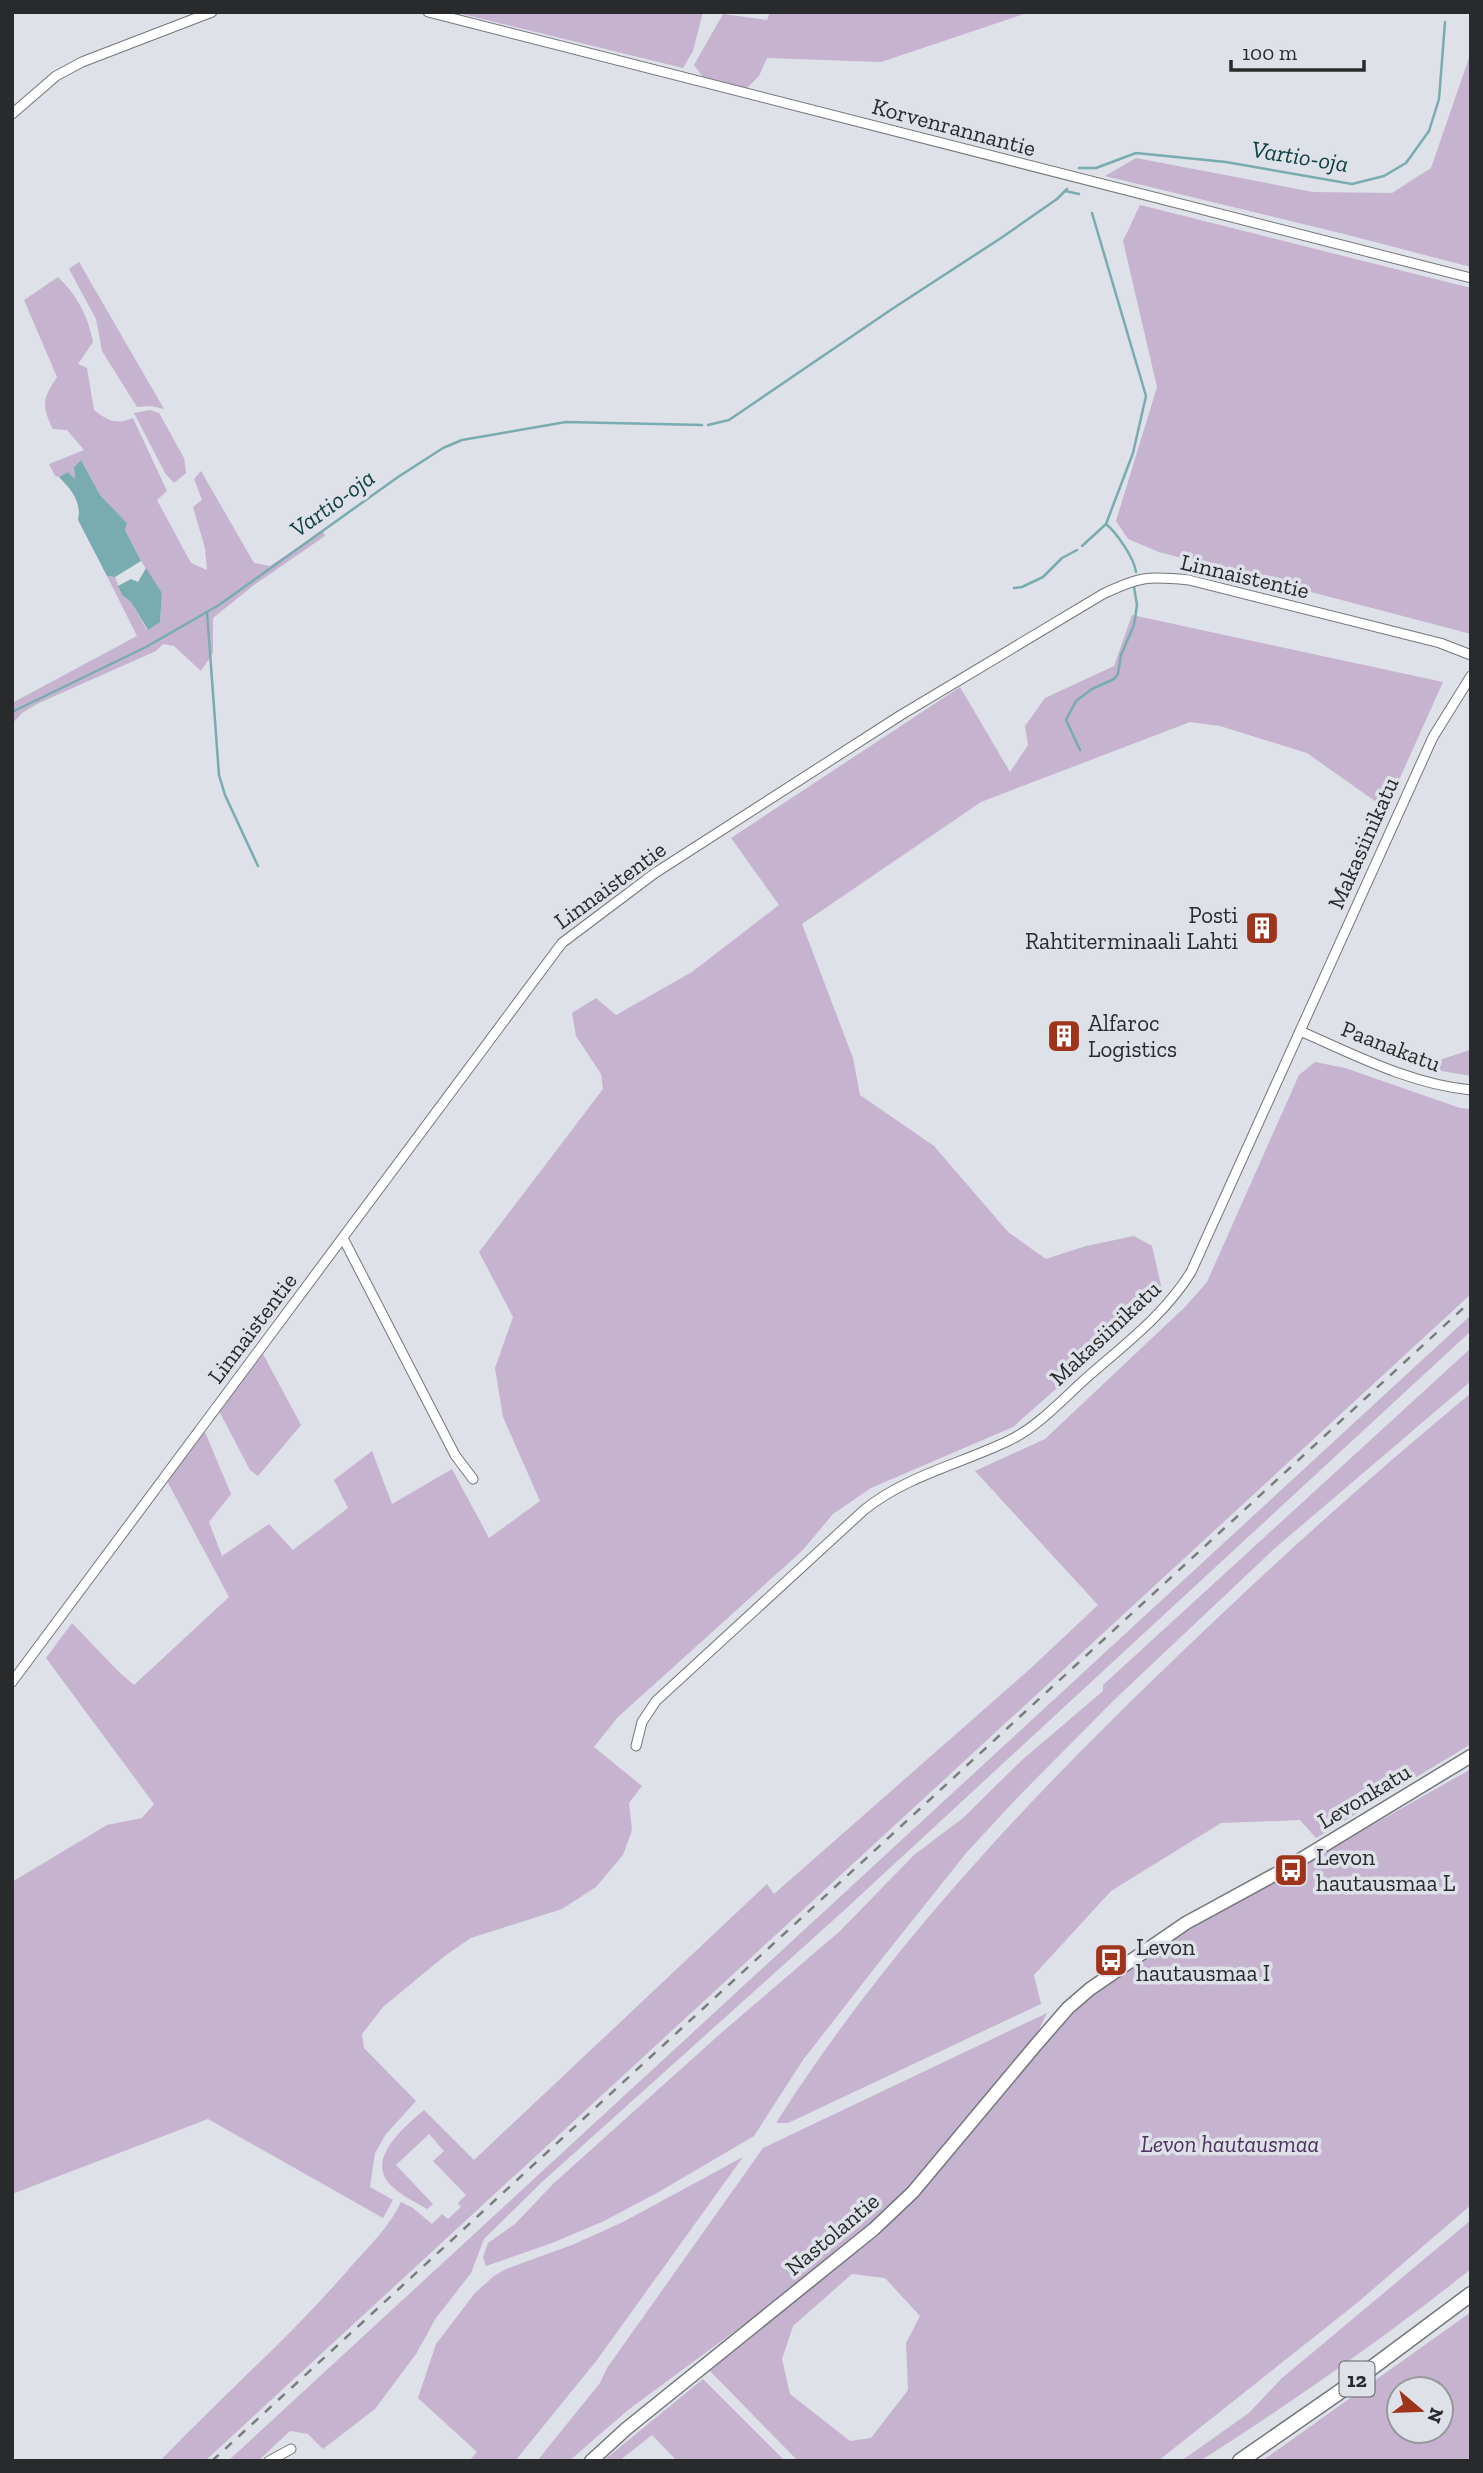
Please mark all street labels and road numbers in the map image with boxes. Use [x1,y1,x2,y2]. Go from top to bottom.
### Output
street label: Korvenrannantie [869,92,1039,162]
street label: Linnaistentie [1178,548,1312,604]
street label: Makasiinikatu [1321,773,1405,913]
street label: Linnaistentie [549,835,671,935]
street label: Paanakatu [1337,1014,1445,1078]
street label: Linnaistentie [201,1267,303,1389]
street label: Makasiinikatu [1044,1275,1166,1391]
street label: Levonkatu [1312,1757,1416,1835]
street label: Nastolantie [779,2187,885,2281]
road number: 12 [1340,2362,1374,2396]

